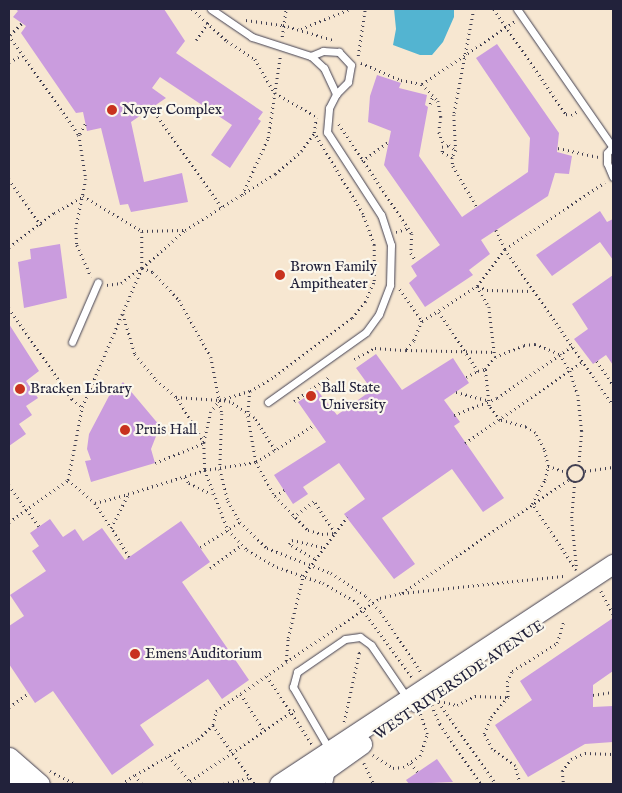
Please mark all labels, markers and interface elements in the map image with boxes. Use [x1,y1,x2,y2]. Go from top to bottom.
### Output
place label: Noyer Complex [122,101,222,119]
marker: Noyer Complex [106,104,118,116]
place label: Brown Family Ampitheater [290,257,377,292]
marker: Brown Family Ampitheater [274,269,286,281]
place label: Ball State University [321,378,386,413]
place label: Bracken Library [30,380,132,398]
marker: Bracken Library [14,383,26,395]
marker: Ball State University [305,390,317,402]
place label: Pruis Hall [135,421,197,439]
marker: Pruis Hall [119,424,131,436]
street label: WEST RIVERSIDE AVENUE [371,616,547,744]
place label: Emens Auditorium [145,645,262,663]
marker: Emens Auditorium [129,648,141,660]

